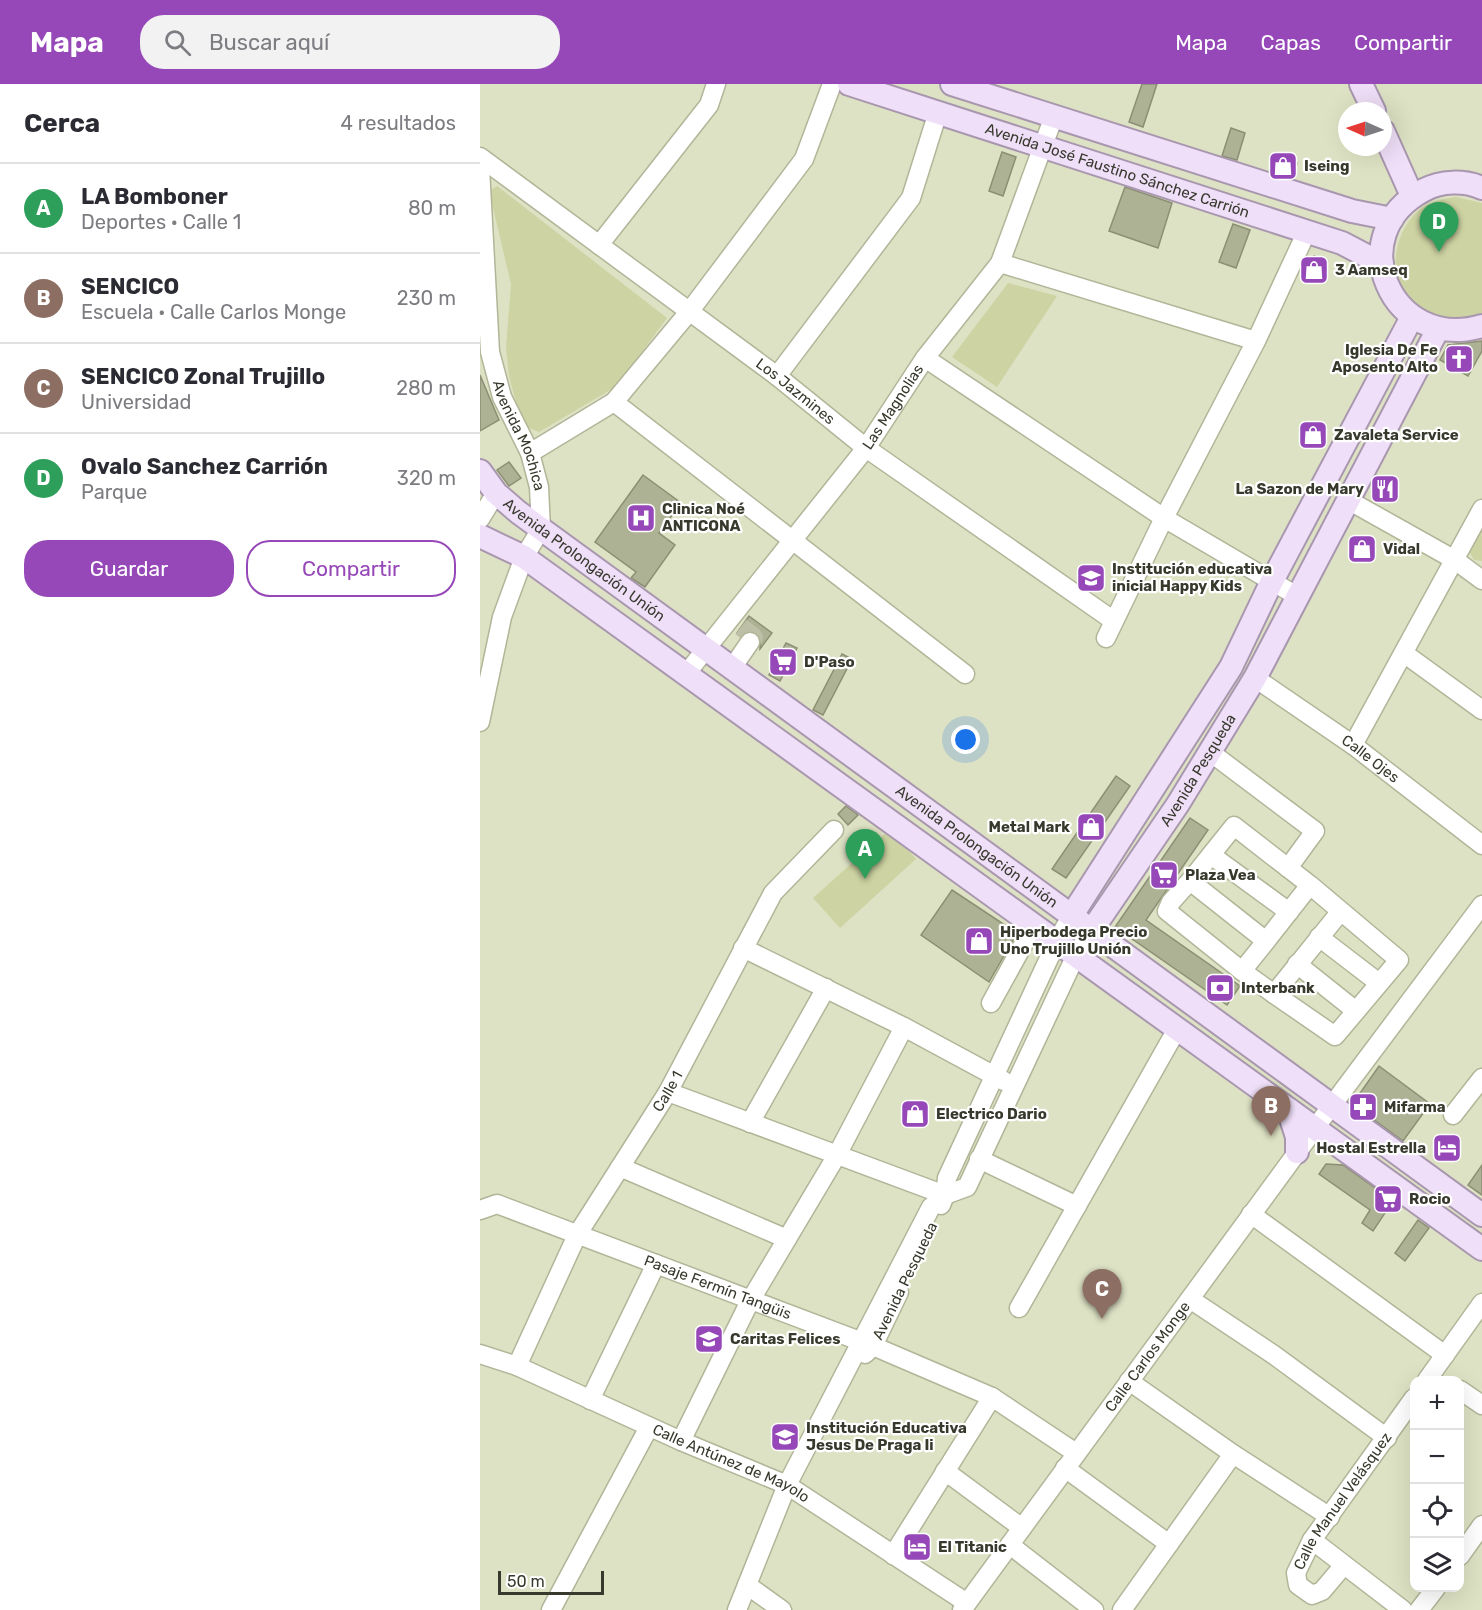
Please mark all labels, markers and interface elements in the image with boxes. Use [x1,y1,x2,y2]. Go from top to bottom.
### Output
search box [140,15,560,69]
text: Mapa [30,26,104,59]
icon: search [161,26,194,59]
text: Buscar aquí [209,29,329,56]
text: Mapa [1175,30,1228,55]
text: Capas [1261,30,1321,55]
text: Compartir [1354,30,1452,55]
north arrow [1338,102,1392,156]
text: Cerca [24,108,100,139]
text: 4 resultados [341,111,456,135]
street label: Avenida José Faustino Sánchez Carrión [983,120,1252,222]
shop icon: Iseing [1267,150,1299,182]
place label: Iseing [1304,157,1350,175]
text: LA Bomboner [81,183,228,210]
text: A [36,196,51,220]
text: 80 m [408,196,456,220]
pin: D [1420,202,1458,252]
text: Deportes · Calle 1 [81,210,241,234]
shop icon: 3 Aamseq [1298,254,1330,286]
place label: 3 Aamseq [1335,261,1408,279]
text: SENCICO [81,273,179,300]
text: B [36,286,51,310]
text: 230 m [397,286,456,310]
text: Escuela · Calle Carlos Monge [81,300,346,324]
place label: Iglesia De Fe Aposento Alto [1332,341,1438,376]
church icon: Iglesia De Fe Aposento Alto [1443,343,1475,375]
street label: Los Jazmines [752,355,839,428]
street label: Las Magnolias [858,361,928,453]
text: SENCICO Zonal Trujillo [81,363,325,390]
text: C [36,376,51,400]
text: 280 m [396,376,456,400]
street label: Avenida Mochica [489,378,549,492]
text: Universidad [81,390,191,414]
shop icon: Zavaleta Service [1297,419,1329,451]
place label: Zavaleta Service [1334,426,1459,444]
text: Ovalo Sanchez Carrión [81,453,328,480]
text: D [36,466,51,490]
text: 320 m [397,466,456,490]
restaurant icon: La Sazon de Mary [1369,473,1401,505]
text: Parque [81,480,147,504]
place label: La Sazon de Mary [1235,480,1364,498]
street label: Avenida Prolongación Unión [500,494,669,625]
place label: Clinica Noé ANTICONA [662,500,745,535]
hospital icon: Clinica Noé ANTICONA [625,502,657,534]
shop icon: Vidal [1346,533,1378,565]
button: Guardar [24,540,234,597]
button: Compartir [246,540,456,597]
place label: Vidal [1383,540,1420,558]
place label: Institución educativa inicial Happy Kids [1112,560,1272,595]
school or university icon: Institución educativa inicial Happy Kids [1075,562,1107,594]
supermarket icon: D'Paso [767,646,799,678]
place label: D'Paso [804,653,855,671]
street label: Avenida Pesqueda [1156,711,1240,830]
your location [951,725,980,754]
street label: Calle Ojes [1338,731,1403,787]
street label: Avenida Prolongación Unión [892,781,1061,912]
shop icon: Metal Mark [1075,811,1107,843]
place label: Metal Mark [988,818,1070,836]
pin: A [846,830,884,879]
supermarket icon: Plaza Vea [1148,859,1180,891]
place label: Plaza Vea [1185,866,1256,884]
place label: Hiperbodega Precio Uno Trujillo Unión [1000,923,1147,958]
shop icon: Hiperbodega Precio Uno Trujillo Unión [963,925,995,957]
bank icon: Interbank [1204,972,1236,1004]
place label: Interbank [1241,979,1315,997]
street label: Calle 1 [649,1068,686,1115]
pin: B [1252,1086,1290,1136]
pharmacy icon: Mifarma [1347,1091,1379,1123]
shop icon: Electrico Dario [899,1098,931,1130]
place label: Mifarma [1384,1098,1446,1116]
place label: Electrico Dario [936,1105,1047,1123]
hotel icon: Hostal Estrella [1431,1132,1463,1164]
place label: Hostal Estrella [1316,1139,1426,1157]
supermarket icon: Rocio [1372,1183,1404,1215]
place label: Rocio [1409,1190,1451,1208]
street label: Avenida Pesqueda [869,1219,941,1343]
street label: Pasaje Fermín Tangüis [642,1251,794,1323]
pin: C [1082,1270,1122,1319]
street label: Calle Carlos Monge [1101,1298,1194,1415]
school or university icon: Caritas Felices [693,1323,725,1355]
place label: Caritas Felices [730,1330,841,1348]
map controls [1410,1376,1464,1592]
button: + [1410,1376,1464,1430]
place label: Institución Educativa Jesus De Praga Ii [806,1419,967,1454]
street label: Calle Antúnez de Mayolo [650,1420,813,1506]
school or university icon: Institución Educativa Jesus De Praga Ii [769,1421,801,1453]
street label: Calle Manuel Velásquez [1290,1429,1396,1573]
button: − [1410,1430,1464,1484]
button: locate [1410,1484,1464,1538]
hotel icon: El Titanic [901,1531,933,1563]
place label: El Titanic [938,1538,1007,1556]
button: layers [1410,1538,1464,1592]
scale bar [498,1568,604,1596]
text: 50 m [507,1572,545,1591]

